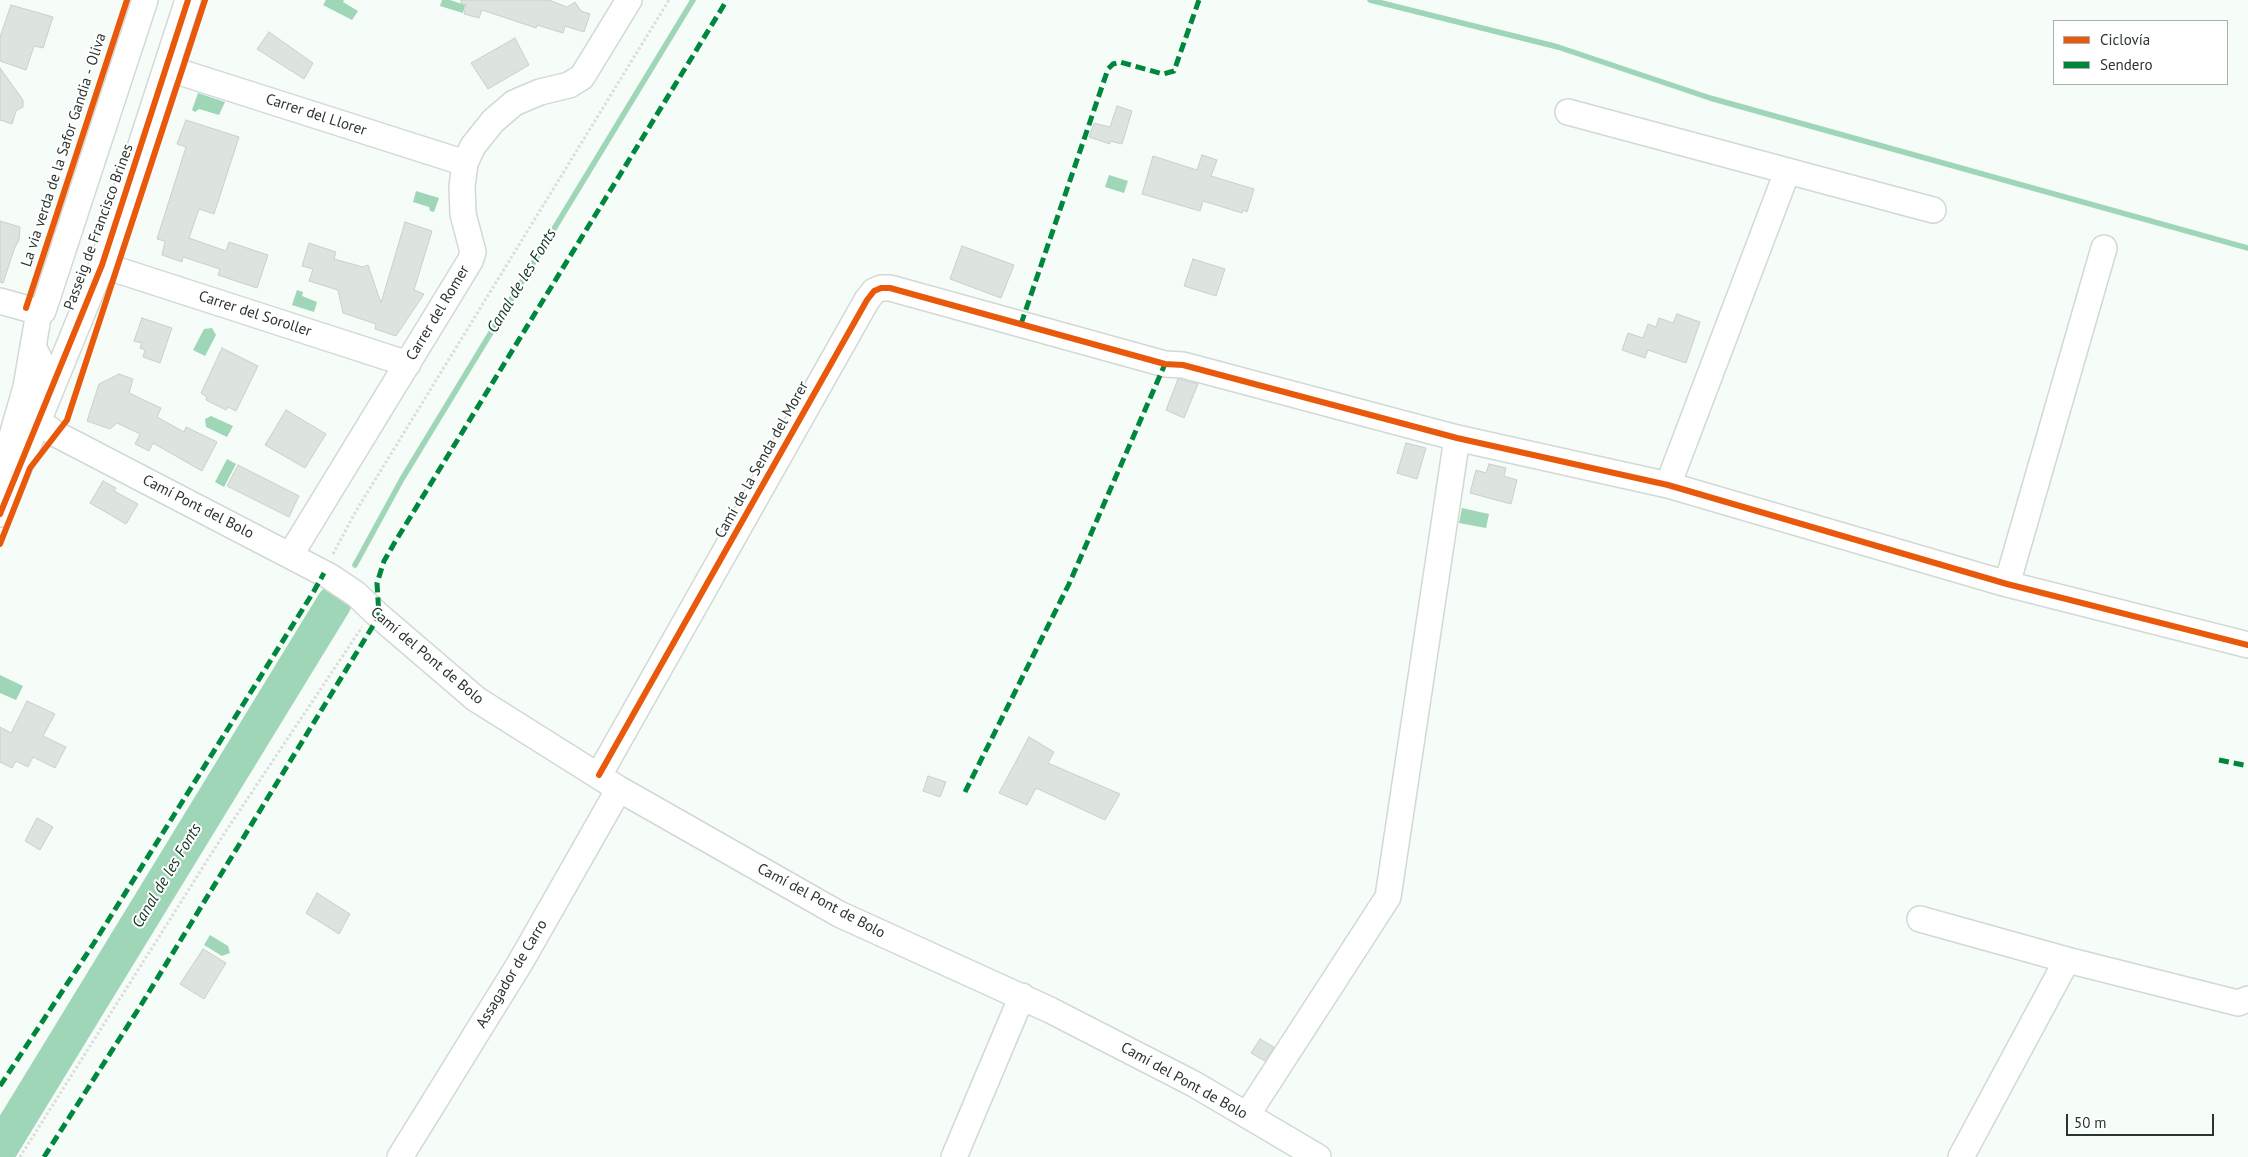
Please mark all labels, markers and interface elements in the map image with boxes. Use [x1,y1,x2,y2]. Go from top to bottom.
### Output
legend [2053,20,2228,85]
text: Ciclovía [2100,30,2150,49]
street label: La via verda de la Safor Gandia - Oliva [18,31,110,269]
text: Sendero [2100,55,2153,74]
street label: Carrer del Llorer [263,90,369,140]
street label: Passeig de Francisco Brines [61,142,137,312]
water label: Canal de les Fonts [483,225,561,337]
street label: Carrer del Romer [403,262,473,364]
street label: Carrer del Soroller [196,287,314,341]
street label: Camí de la Senda del Morer [711,378,813,542]
street label: Camí Pont del Bolo [139,471,257,543]
street label: Camí del Pont de Bolo [367,603,487,709]
water label: Canal de les Fonts [128,820,206,932]
street label: Camí del Pont de Bolo [754,860,888,942]
street label: Assagador de Carro [473,917,551,1031]
street label: Camí del Pont de Bolo [1117,1039,1251,1123]
scale bar [2068,1104,2216,1136]
text: 50 m [2074,1113,2107,1132]

